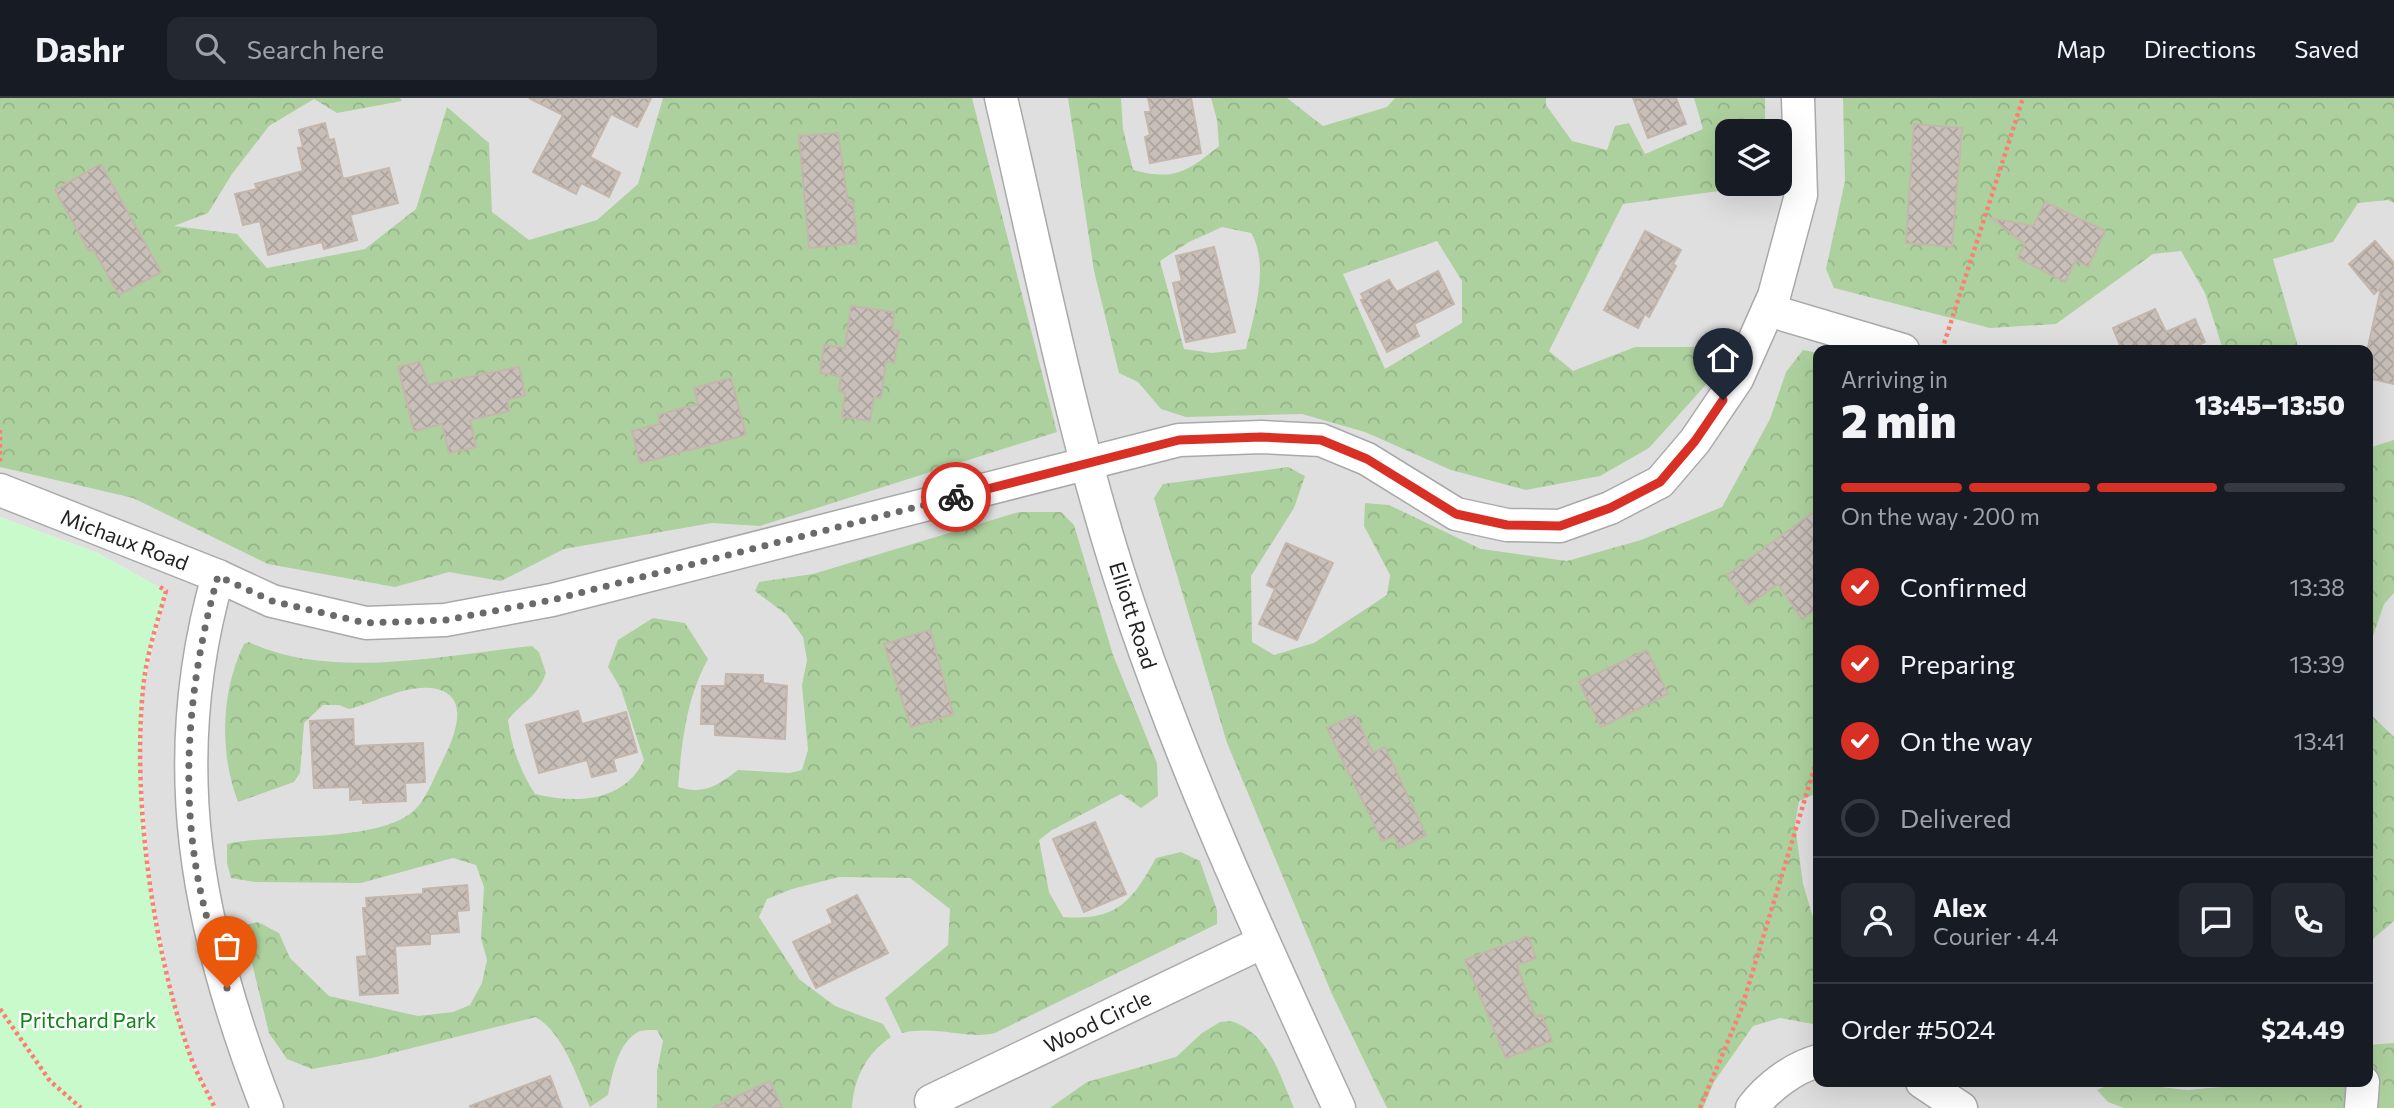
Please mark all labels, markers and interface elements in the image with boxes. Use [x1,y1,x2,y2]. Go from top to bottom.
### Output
search box [167,17,657,80]
text: Dashr [35,28,125,69]
icon: search [191,29,229,67]
text: Search here [247,33,384,64]
text: Map [2056,34,2106,63]
text: Directions [2144,34,2256,63]
text: Saved [2294,34,2359,63]
map controls [1715,119,1792,196]
button: layers [1715,119,1792,196]
pin [1693,328,1753,400]
icon: home [1704,339,1742,377]
text: Arriving in [1841,365,1948,393]
text: 13:45–13:50 [2195,389,2345,420]
text: 2 min [1841,391,1957,447]
courier [921,462,991,532]
icon: bike [937,478,975,516]
text: On the way · 200 m [1841,502,2040,530]
street label: Michaux Road [58,503,192,575]
street label: Elliott Road [1105,558,1163,672]
icon: check [1841,568,1879,606]
text: Confirmed [1900,571,2027,602]
text: 13:38 [2290,573,2345,601]
icon: check [1841,645,1879,683]
text: Preparing [1900,648,2015,679]
text: 13:39 [2290,650,2345,678]
icon: check [1841,722,1879,760]
text: On the way [1900,725,2033,756]
text: 13:41 [2294,727,2345,755]
text: Delivered [1900,802,2011,833]
button: person [1841,883,1915,957]
button: chat [2179,883,2253,957]
button: phone [2271,883,2345,957]
text: Alex [1933,891,1987,922]
pin [197,916,257,988]
text: Courier · 4.4 [1933,922,2059,950]
icon: bag [208,927,246,965]
street label: Wood Circle [1039,984,1155,1058]
park label: Pritchard Park [20,1007,156,1032]
text: Order #5024 [1841,1013,1995,1044]
text: $24.49 [2261,1013,2345,1044]

